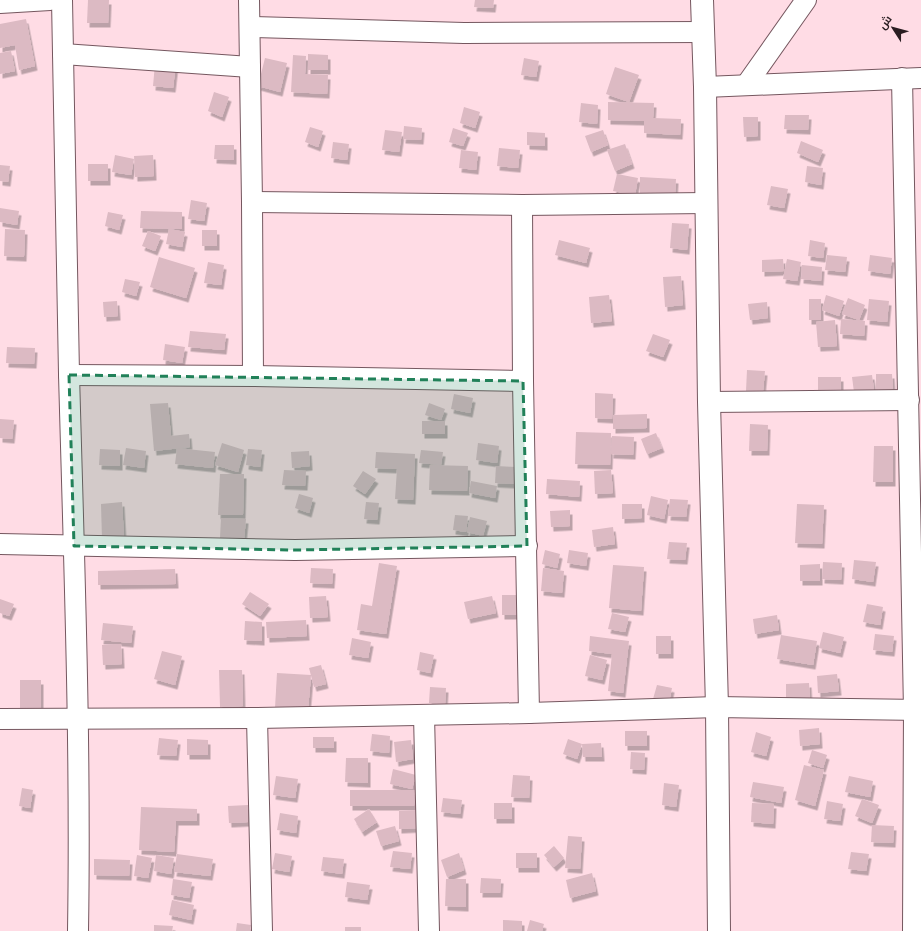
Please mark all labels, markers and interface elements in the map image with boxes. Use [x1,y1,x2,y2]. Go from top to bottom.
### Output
north arrow [873,8,913,48]
text: ش [875,12,895,32]

